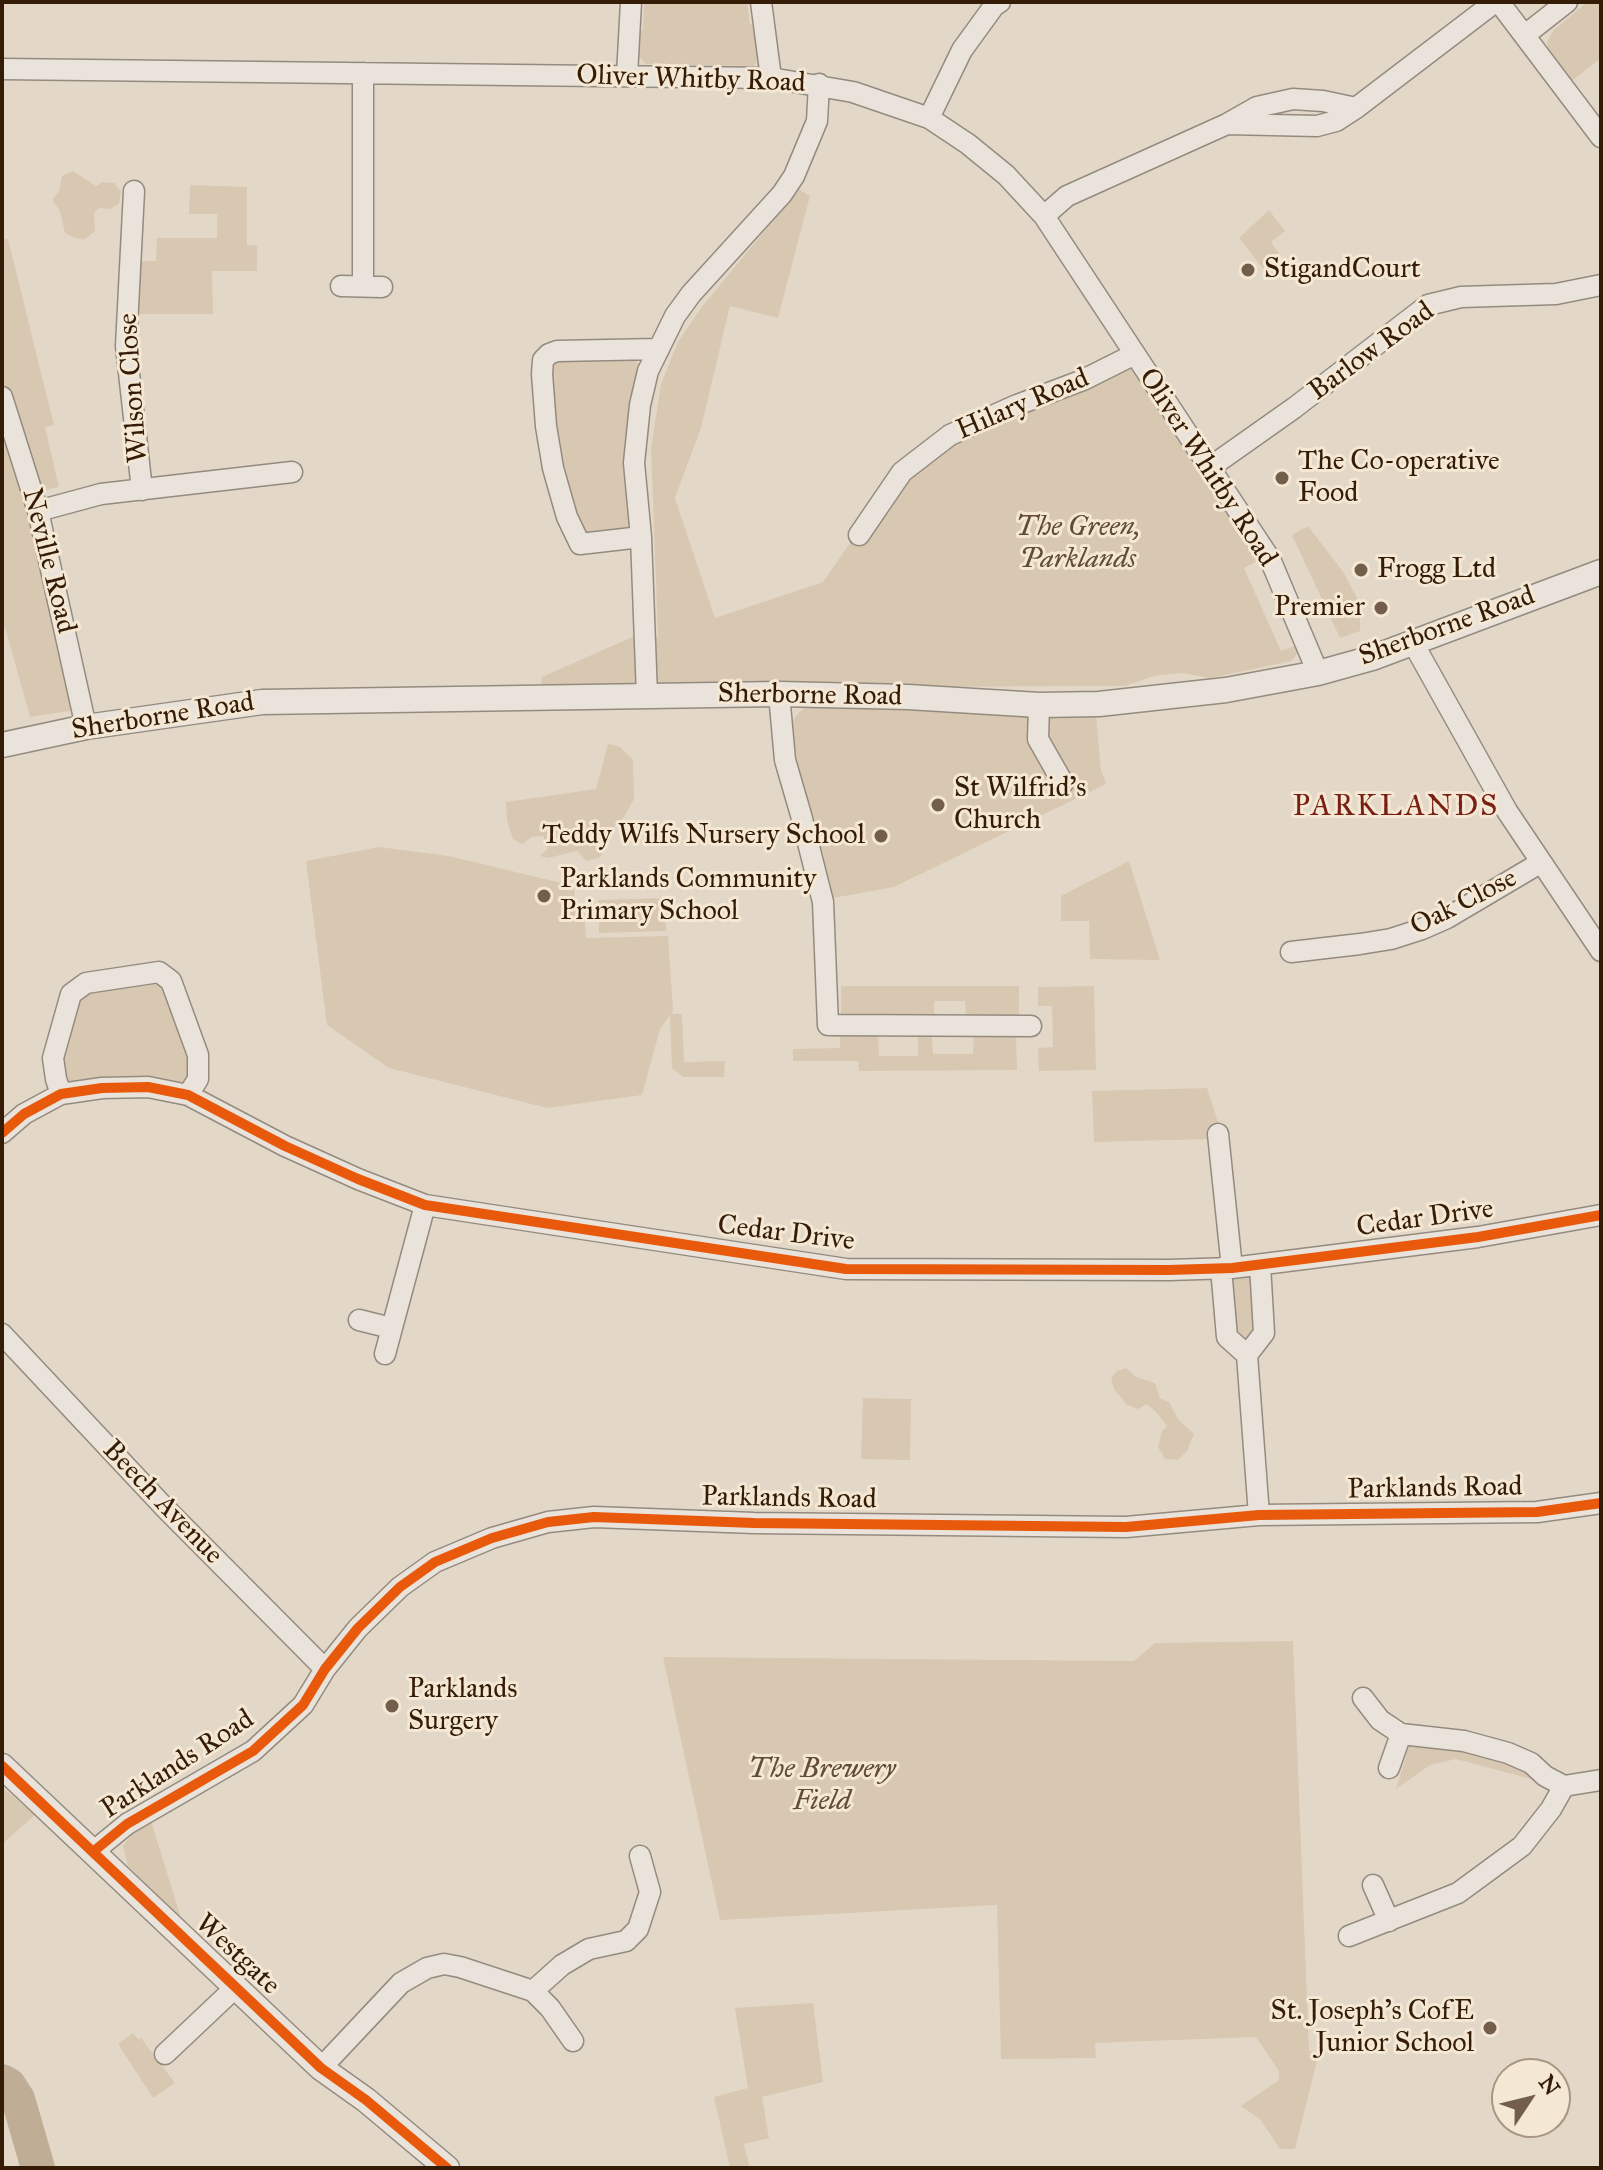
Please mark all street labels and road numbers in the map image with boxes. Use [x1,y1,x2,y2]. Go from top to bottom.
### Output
street label: Oliver Whitby Road [576,59,806,101]
street label: Barlow Road [1303,295,1441,409]
street label: Wilson Close [112,312,156,464]
street label: Hilary Road [952,362,1094,448]
street label: Oliver Whitby Road [1130,363,1284,573]
street label: Neville Road [14,485,82,637]
street label: Sherborne Road [1355,580,1539,674]
street label: Sherborne Road [717,678,903,714]
street label: Sherborne Road [69,686,257,748]
street label: Oak Close [1405,862,1523,944]
street label: Cedar Drive [1354,1193,1496,1245]
street label: Cedar Drive [716,1209,856,1259]
street label: Beech Avenue [95,1434,229,1572]
street label: Parklands Road [1347,1471,1523,1507]
street label: Parklands Road [701,1481,877,1517]
street label: Parklands Road [95,1703,261,1827]
street label: Westgate [188,1907,286,2003]

